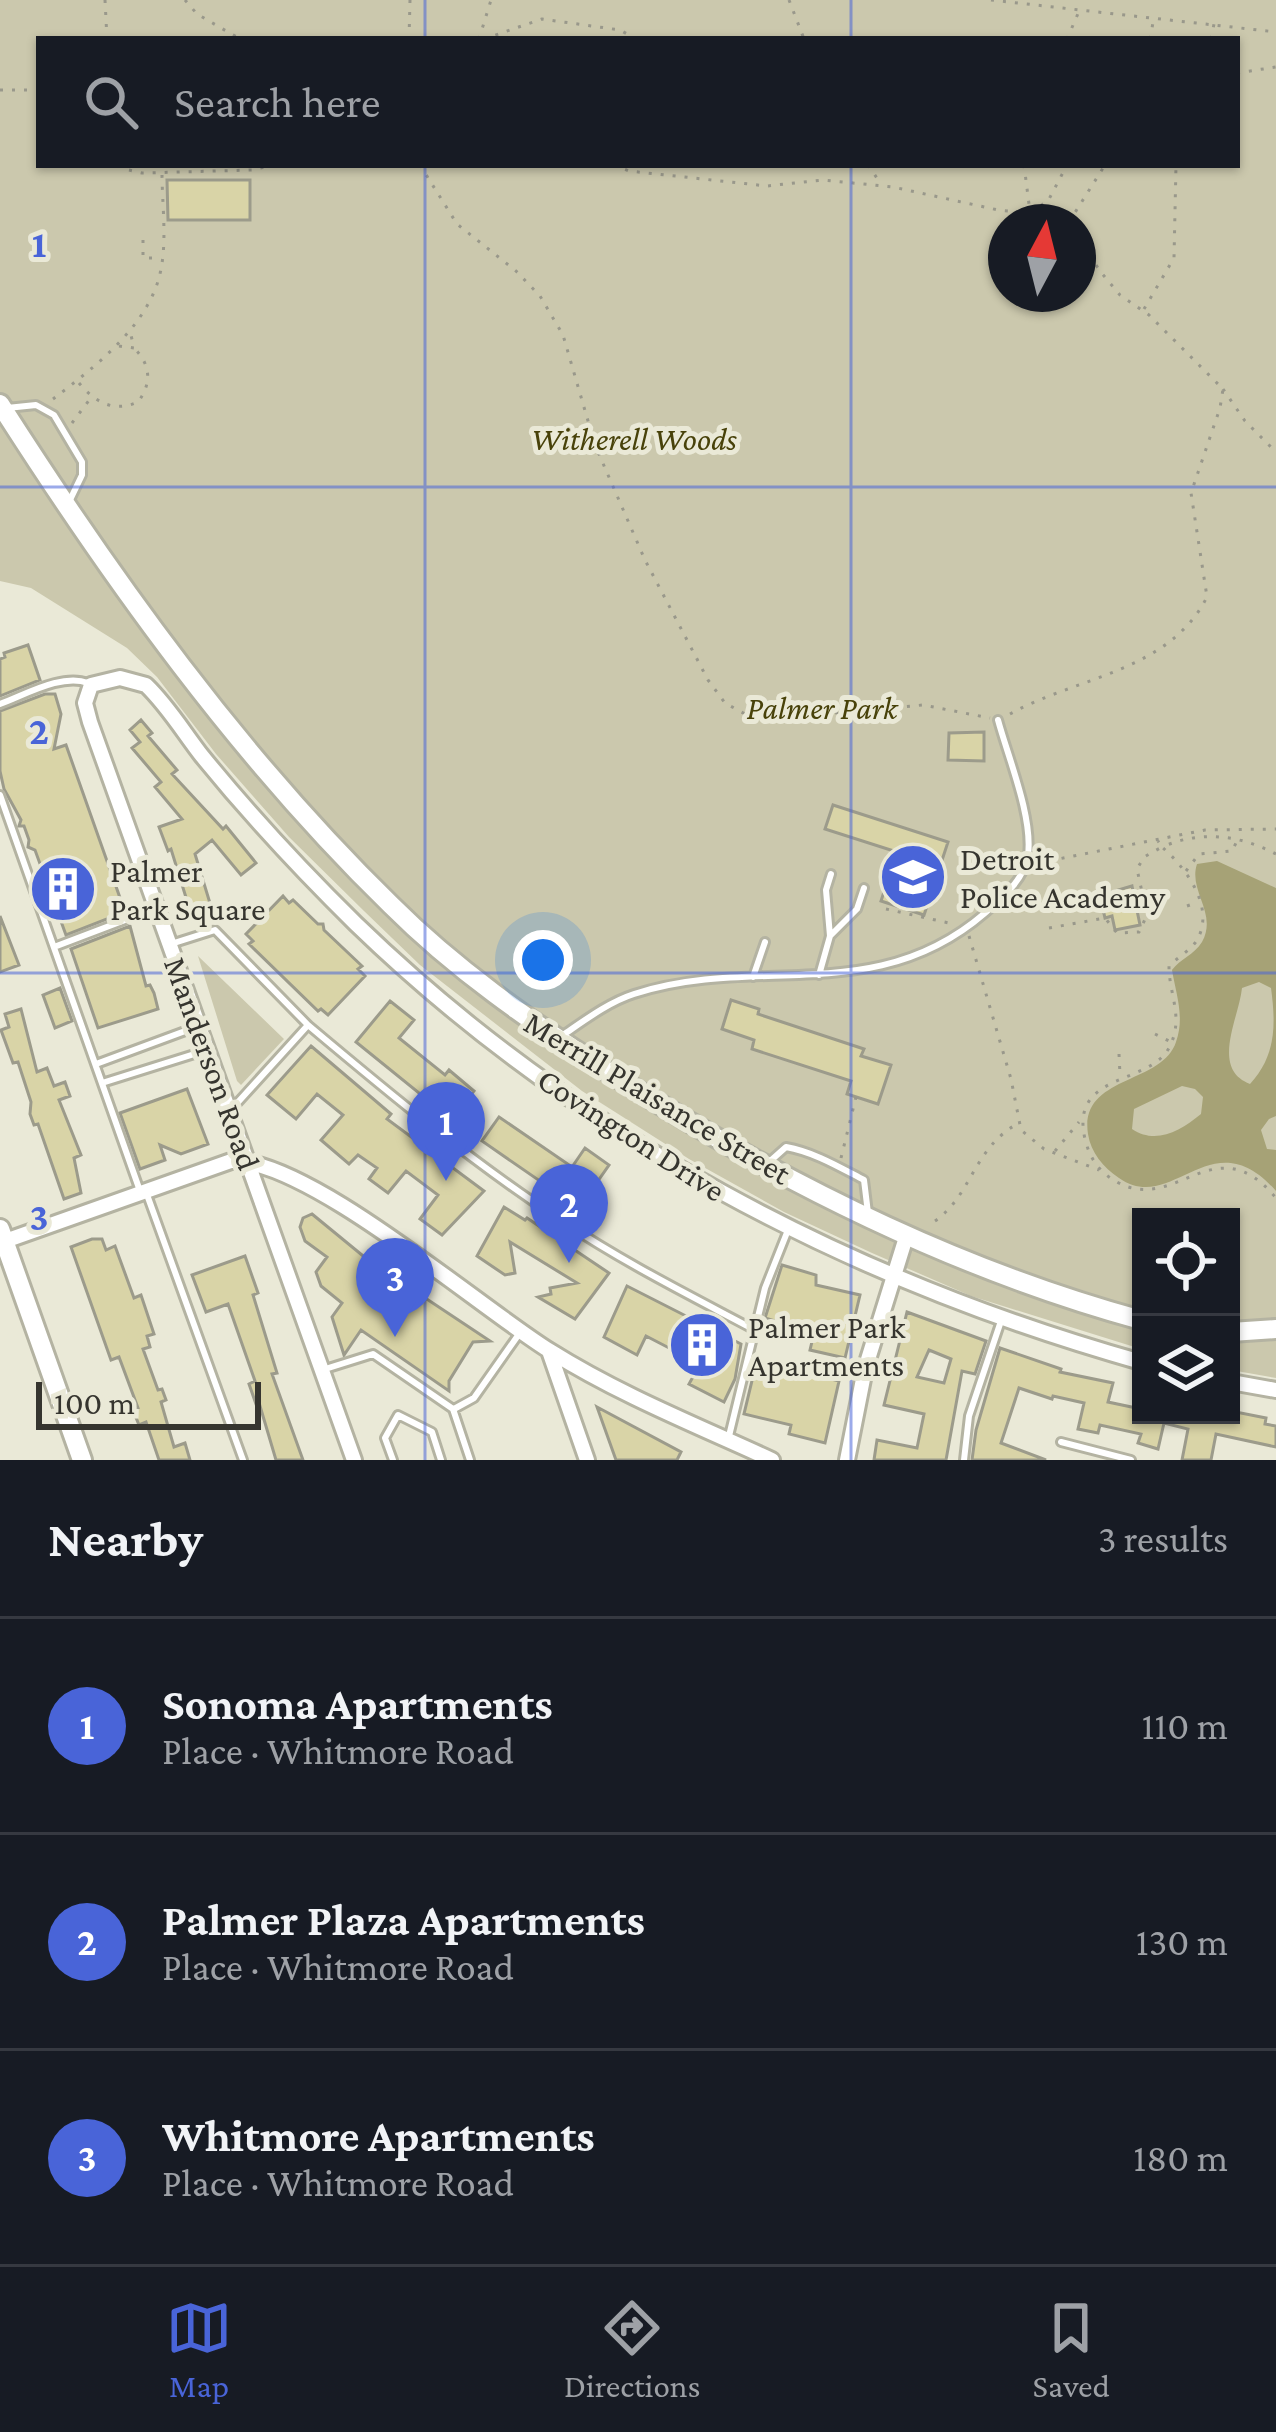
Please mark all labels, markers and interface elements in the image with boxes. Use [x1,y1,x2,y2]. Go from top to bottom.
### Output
search box [36,36,1240,168]
icon: search [78,69,144,135]
text: Search here [174,77,381,127]
north arrow [988,204,1096,312]
text: 1 [32,222,46,265]
park label: Witherell Woods [531,420,738,457]
park label: Palmer Park [746,689,899,726]
text: 2 [29,709,49,752]
place label: Detroit Police Academy [960,840,1166,915]
school or university icon: Detroit Police Academy [878,842,948,912]
place label: Palmer Park Square [110,852,265,927]
building icon: Palmer Park Square [28,854,98,924]
your location [513,930,573,990]
street label: Manderson Road [157,952,268,1175]
street label: Merrill Plaisance Street [518,1003,799,1192]
street label: Covington Drive [531,1060,732,1209]
pin: 1 [407,1082,485,1181]
pin: 2 [530,1164,608,1263]
text: 3 [29,1195,49,1238]
map controls [1132,1208,1240,1424]
button: locate [1132,1208,1240,1316]
pin: 3 [356,1238,434,1337]
place label: Palmer Park Apartments [748,1308,906,1383]
building icon: Palmer Park Apartments [667,1310,737,1380]
button: layers [1132,1316,1240,1424]
scale bar [36,1376,261,1429]
text: 100 m [54,1384,135,1421]
text: Nearby [48,1510,203,1567]
text: 3 results [1098,1517,1228,1560]
text: Sonoma Apartments [162,1679,553,1729]
text: 1 [80,1704,94,1747]
text: 110 m [1141,1704,1228,1747]
text: Place · Whitmore Road [162,1729,514,1772]
text: Palmer Plaza Apartments [162,1895,645,1945]
text: 2 [77,1920,97,1963]
text: 130 m [1136,1920,1228,1963]
text: Place · Whitmore Road [162,1945,514,1988]
text: Whitmore Apartments [162,2111,595,2161]
text: 3 [77,2136,97,2179]
text: 180 m [1133,2136,1228,2179]
text: Place · Whitmore Road [162,2161,514,2204]
tab: Map [166,2295,232,2404]
tab: Directions [564,2295,701,2404]
tab: Saved [1033,2295,1110,2404]

